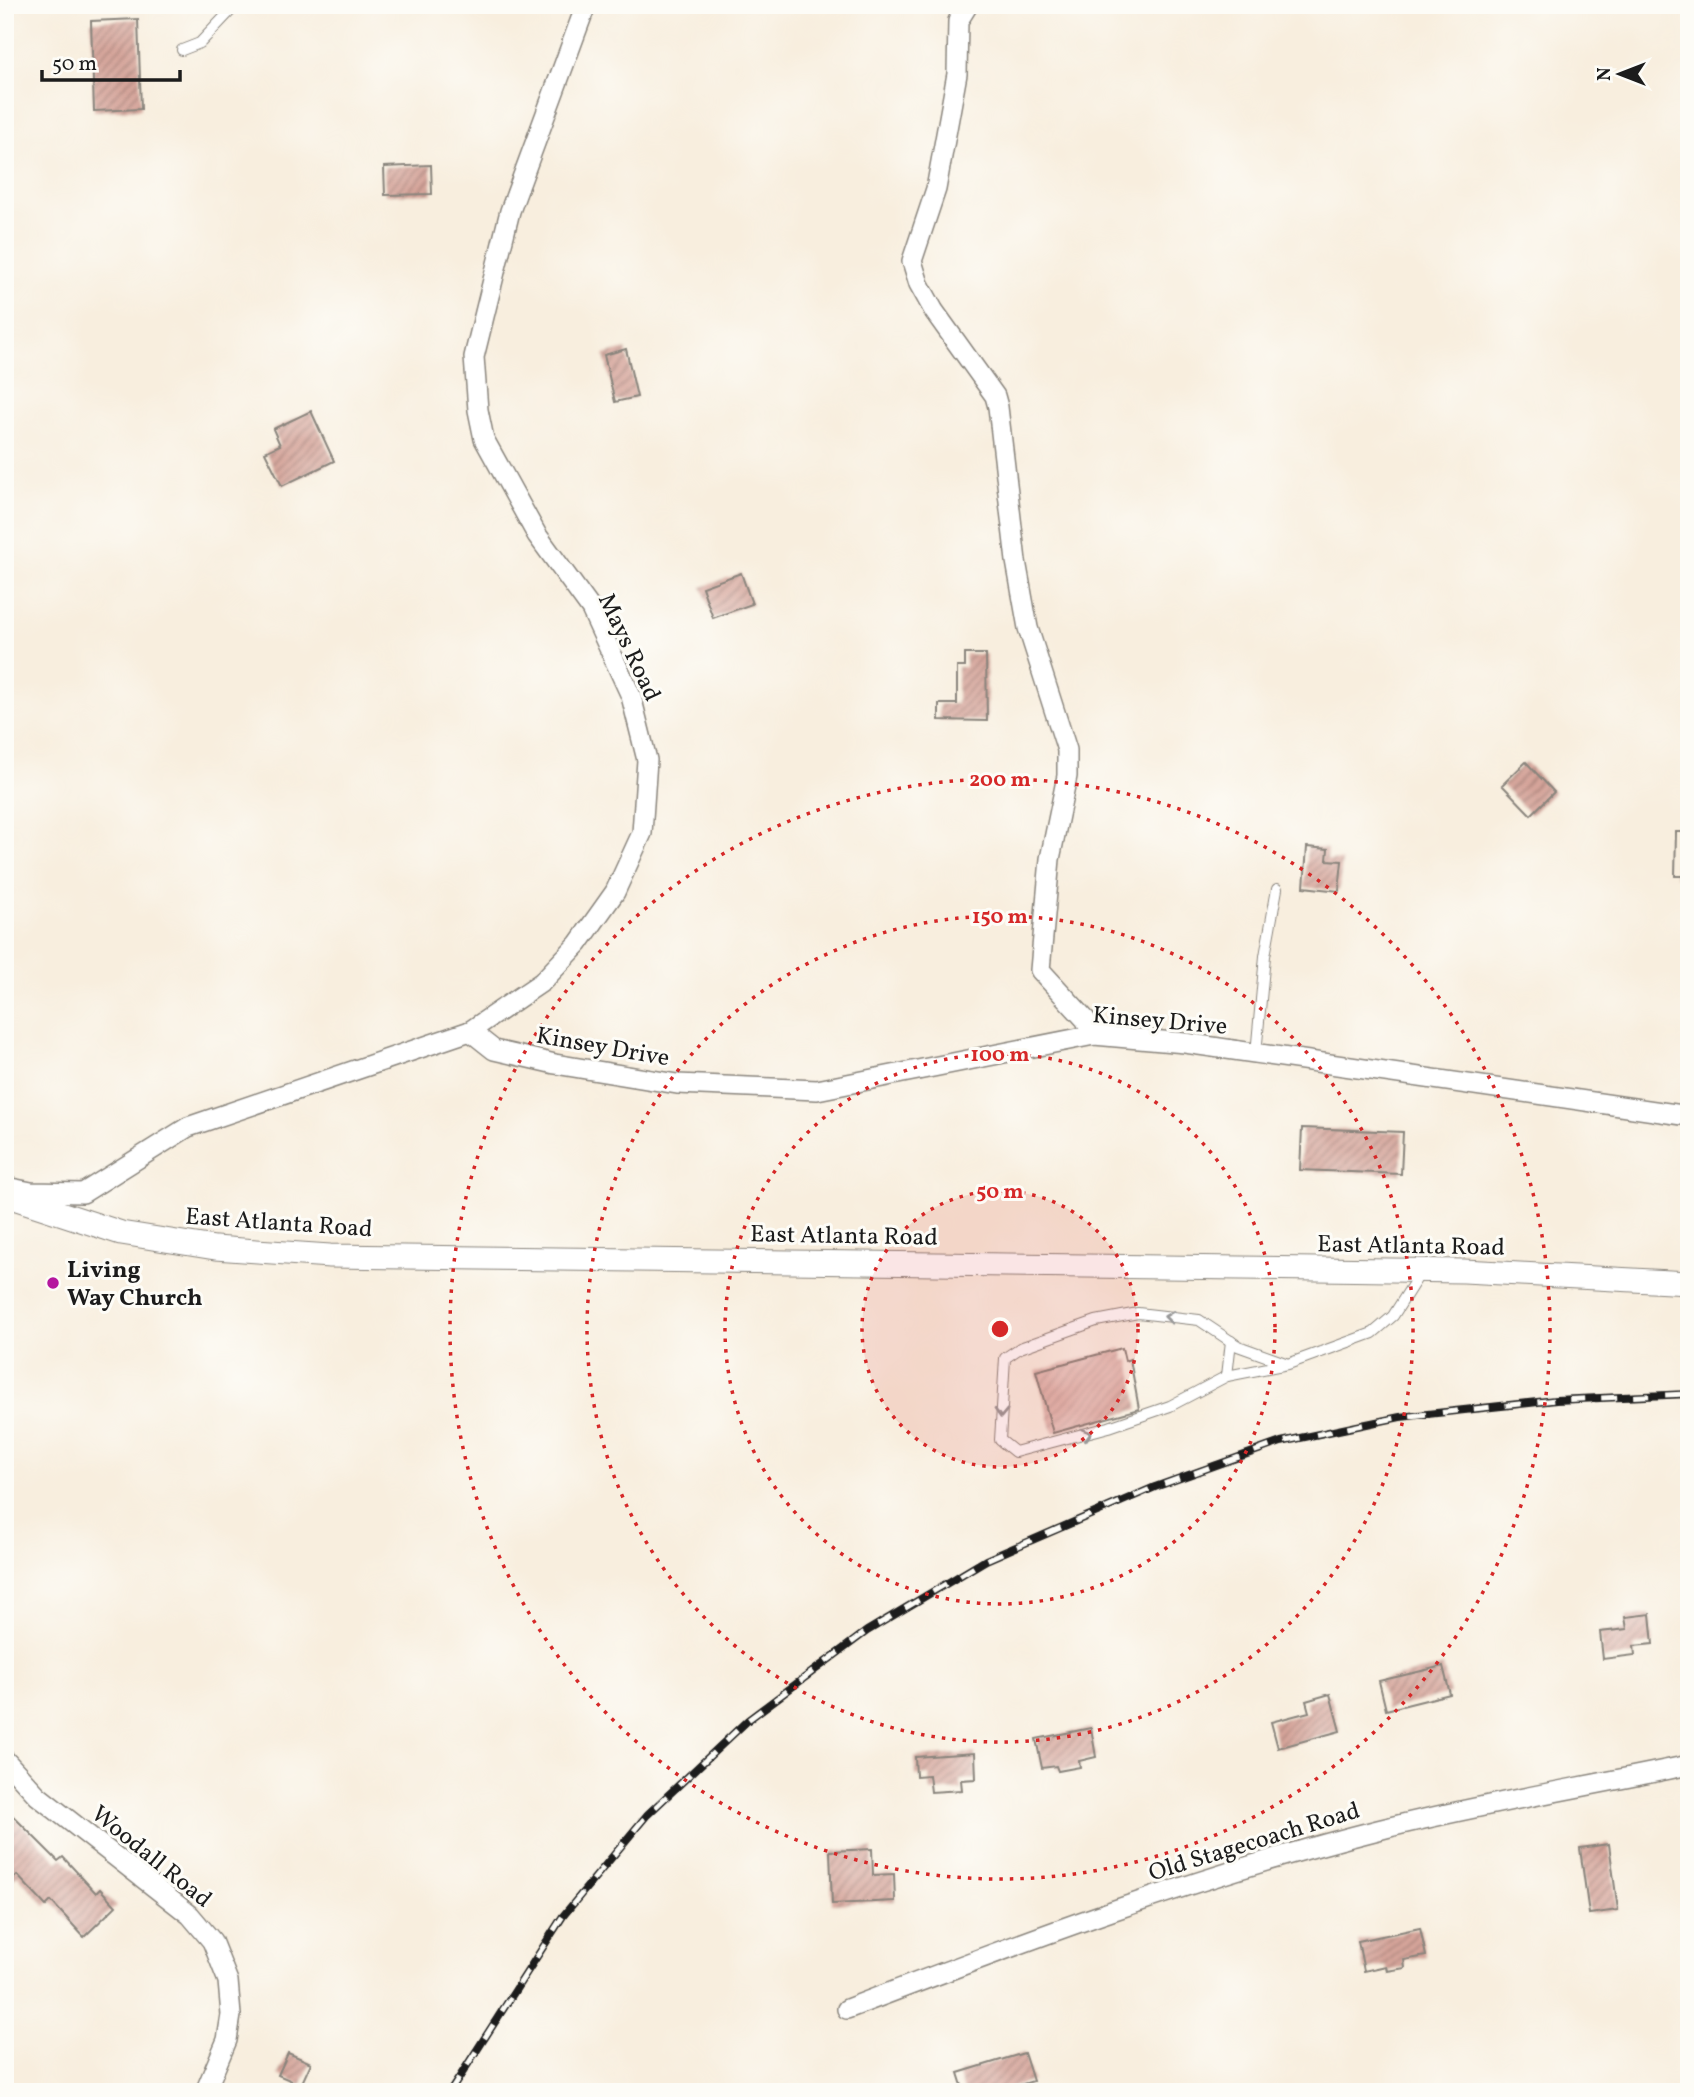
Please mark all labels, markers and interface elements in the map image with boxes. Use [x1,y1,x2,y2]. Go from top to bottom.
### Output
scale bar [42,38,180,82]
north arrow [1586,38,1656,108]
text: 50 m [52,50,97,79]
text: N [1592,67,1618,81]
street label: Mays Road [588,588,668,708]
text: 200 m [969,766,1031,795]
text: 150 m [972,903,1028,932]
street label: Kinsey Drive [1091,999,1229,1045]
street label: Kinsey Drive [533,1020,672,1076]
text: 100 m [970,1041,1030,1070]
text: 50 m [976,1178,1024,1207]
street label: East Atlanta Road [184,1200,374,1247]
street label: East Atlanta Road [750,1218,938,1256]
street label: East Atlanta Road [1317,1228,1505,1266]
place label: Living Way Church [67,1254,203,1316]
marker: Living Way Church [45,1275,61,1291]
one-way arrow [1163,1309,1175,1324]
centre of rings [988,1317,1012,1341]
one-way arrow [994,1407,1009,1418]
one-way arrow [1080,1427,1092,1442]
street label: Old Stagecoach Road [1145,1795,1364,1891]
street label: Woodall Road [83,1798,218,1917]

